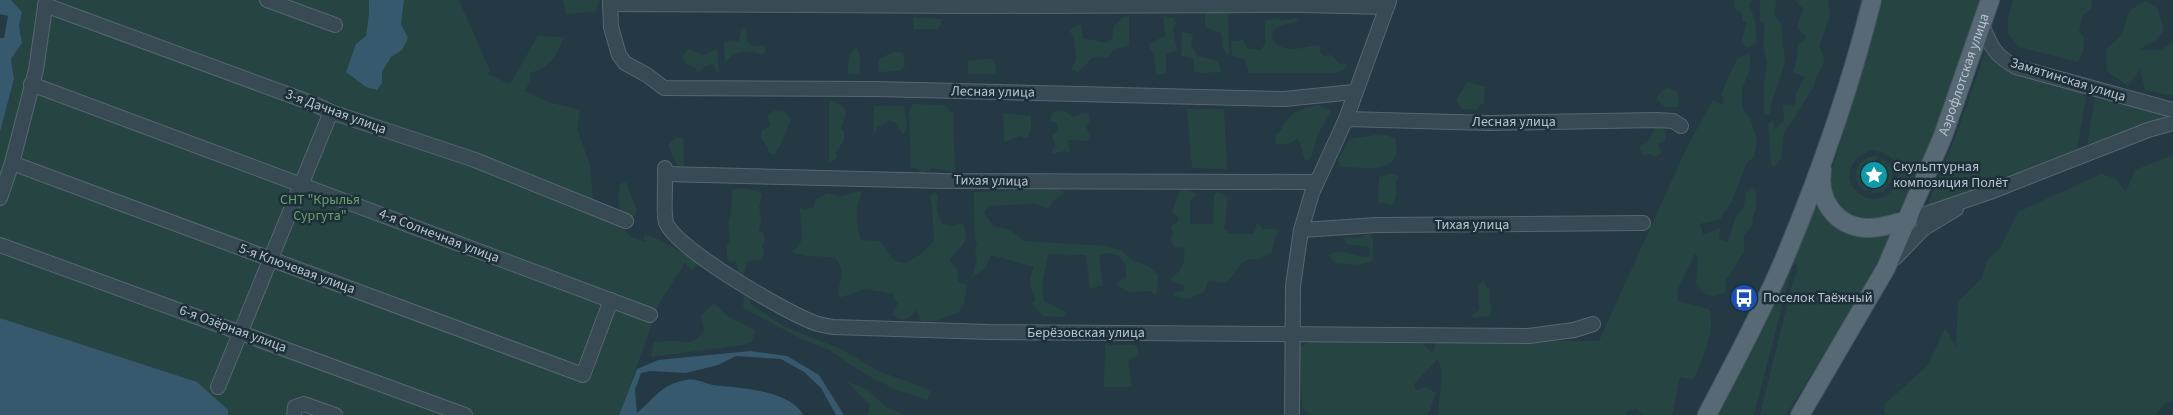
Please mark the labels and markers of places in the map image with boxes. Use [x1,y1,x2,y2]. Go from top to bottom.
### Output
place label: Скульптурная композиция Полёт [1893,157,2009,193]
place icon: Скульптурная композиция Полёт [1859,160,1889,190]
bus stop icon: Поселок Таёжный [1729,283,1759,313]
place label: Поселок Таёжный [1763,288,1873,308]

